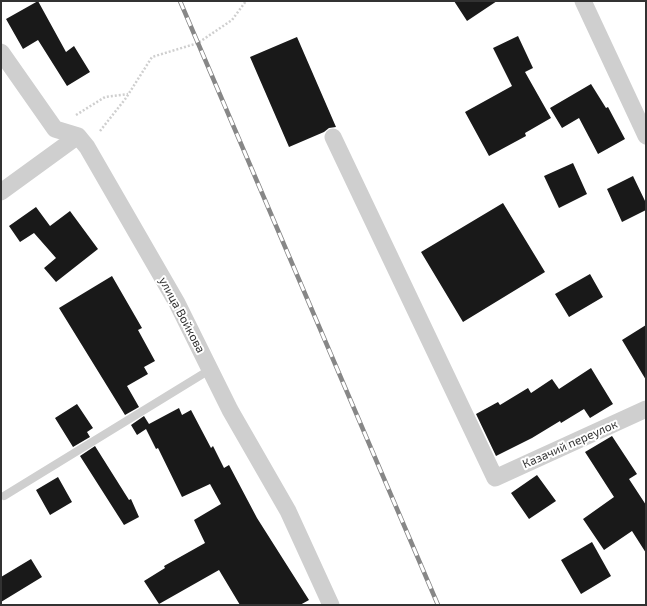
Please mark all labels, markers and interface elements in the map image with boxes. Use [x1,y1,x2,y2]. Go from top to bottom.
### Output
street label: улица Войкова [156,275,208,355]
street label: Казачий переулок [520,417,620,471]

